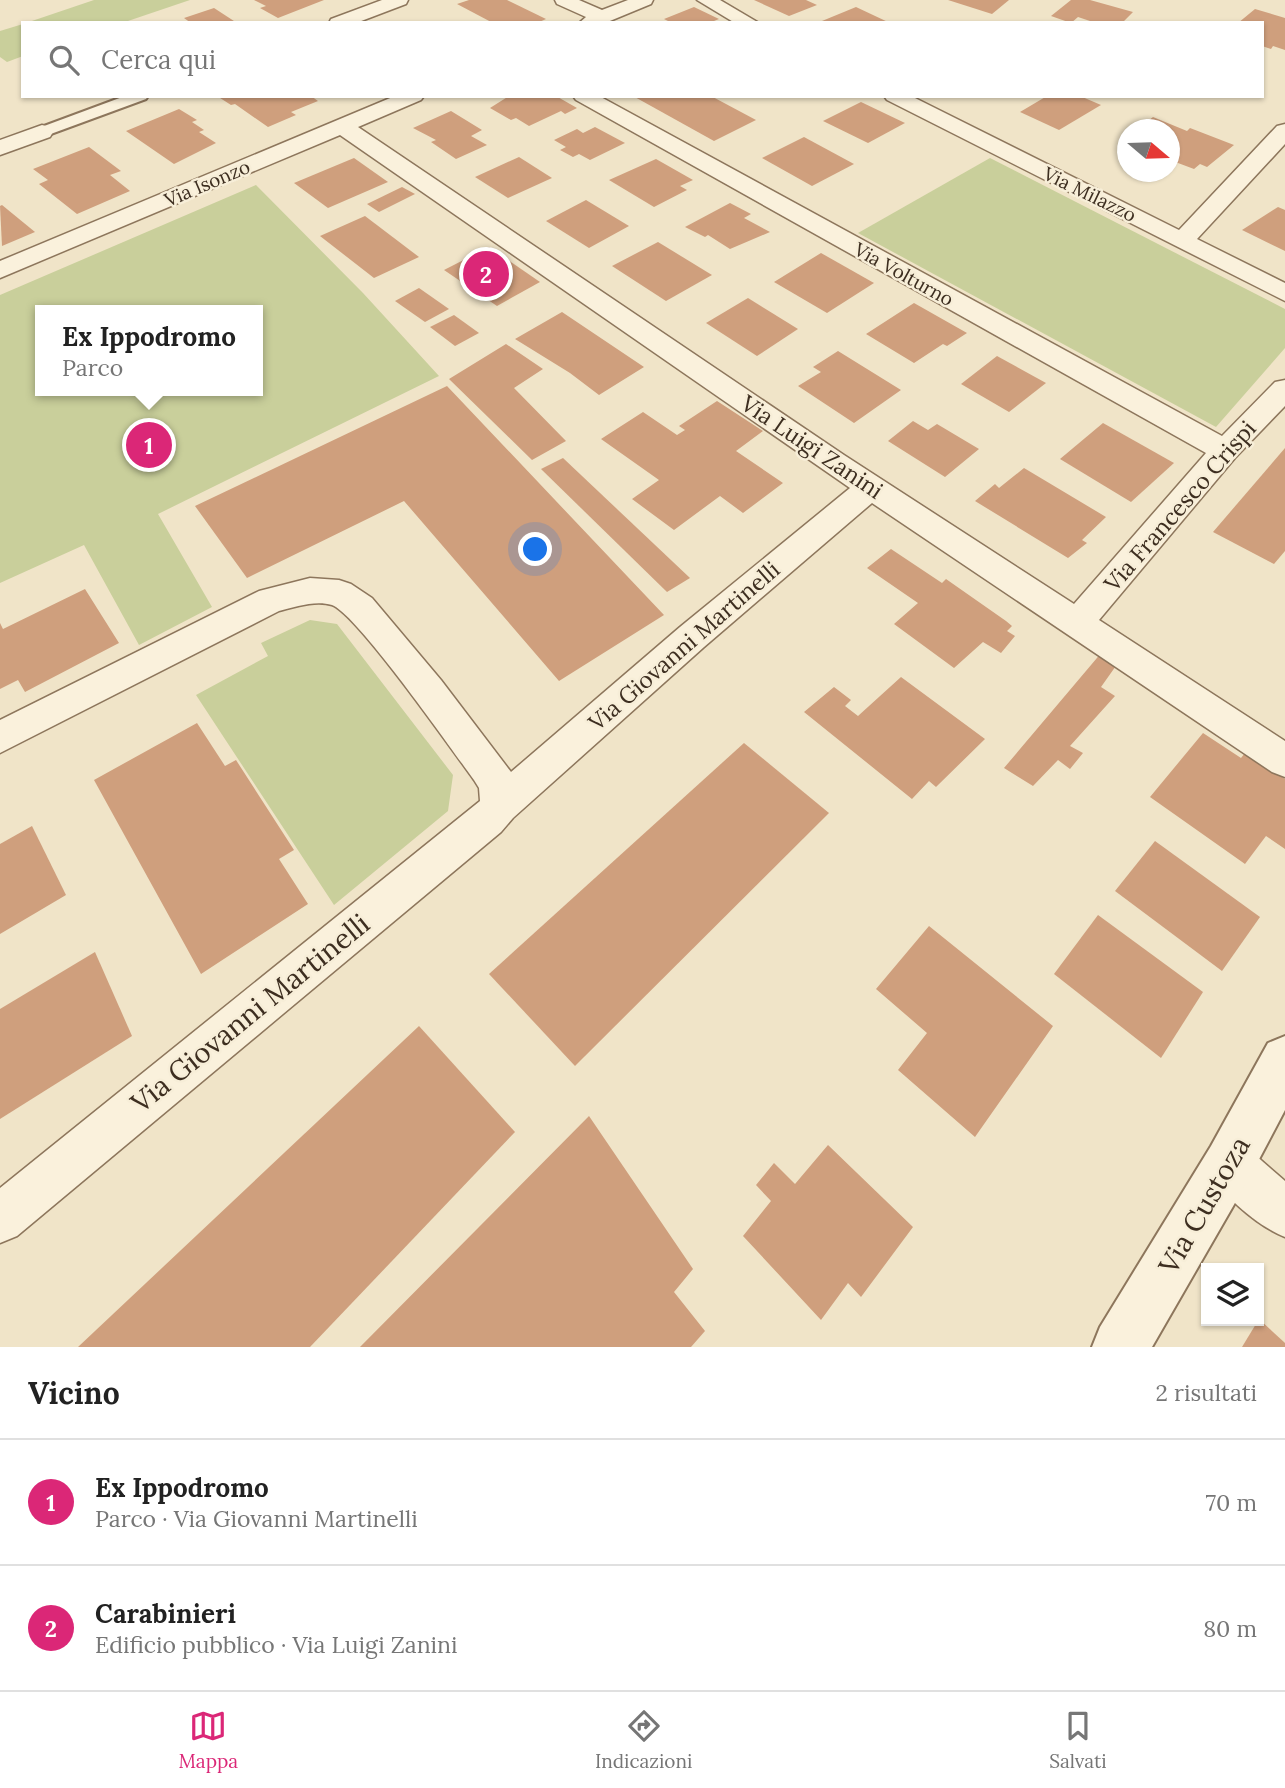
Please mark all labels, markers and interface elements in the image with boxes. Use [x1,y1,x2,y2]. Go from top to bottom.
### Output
search box [21,21,1264,98]
icon: search [45,41,83,79]
text: Cerca qui [101,43,216,76]
north arrow [1117,119,1180,182]
street label: Via Isonzo [160,154,253,212]
street label: Via Milazzo [1039,161,1140,227]
street label: Via Volturno [849,236,958,311]
pin: 2 [463,248,509,300]
popup [35,305,263,396]
text: Ex Ippodromo [62,320,236,353]
text: Parco [62,353,123,382]
street label: Via Luigi Zanini [735,388,889,505]
street label: Via Francesco Crispi [1097,414,1262,598]
pin: 1 [126,419,172,471]
your location [518,532,552,566]
street label: Via Giovanni Martinelli [581,555,785,737]
street label: Via Giovanni Martinelli [123,906,377,1121]
street label: Via Custoza [1150,1130,1258,1281]
map controls [1201,1263,1264,1326]
button: layers [1201,1263,1264,1326]
text: Vicino [28,1374,120,1412]
text: 2 risultati [1156,1378,1257,1407]
text: Ex Ippodromo [95,1471,269,1504]
text: 1 [46,1488,56,1517]
text: 70 m [1206,1488,1257,1517]
text: Parco · Via Giovanni Martinelli [95,1504,418,1533]
text: Carabinieri [95,1597,236,1630]
text: 2 [45,1614,57,1643]
text: 80 m [1203,1614,1257,1643]
text: Edificio pubblico · Via Luigi Zanini [95,1630,458,1659]
tab: Mappa [178,1707,238,1773]
tab: Indicazioni [595,1707,692,1773]
tab: Salvati [1049,1707,1107,1773]

